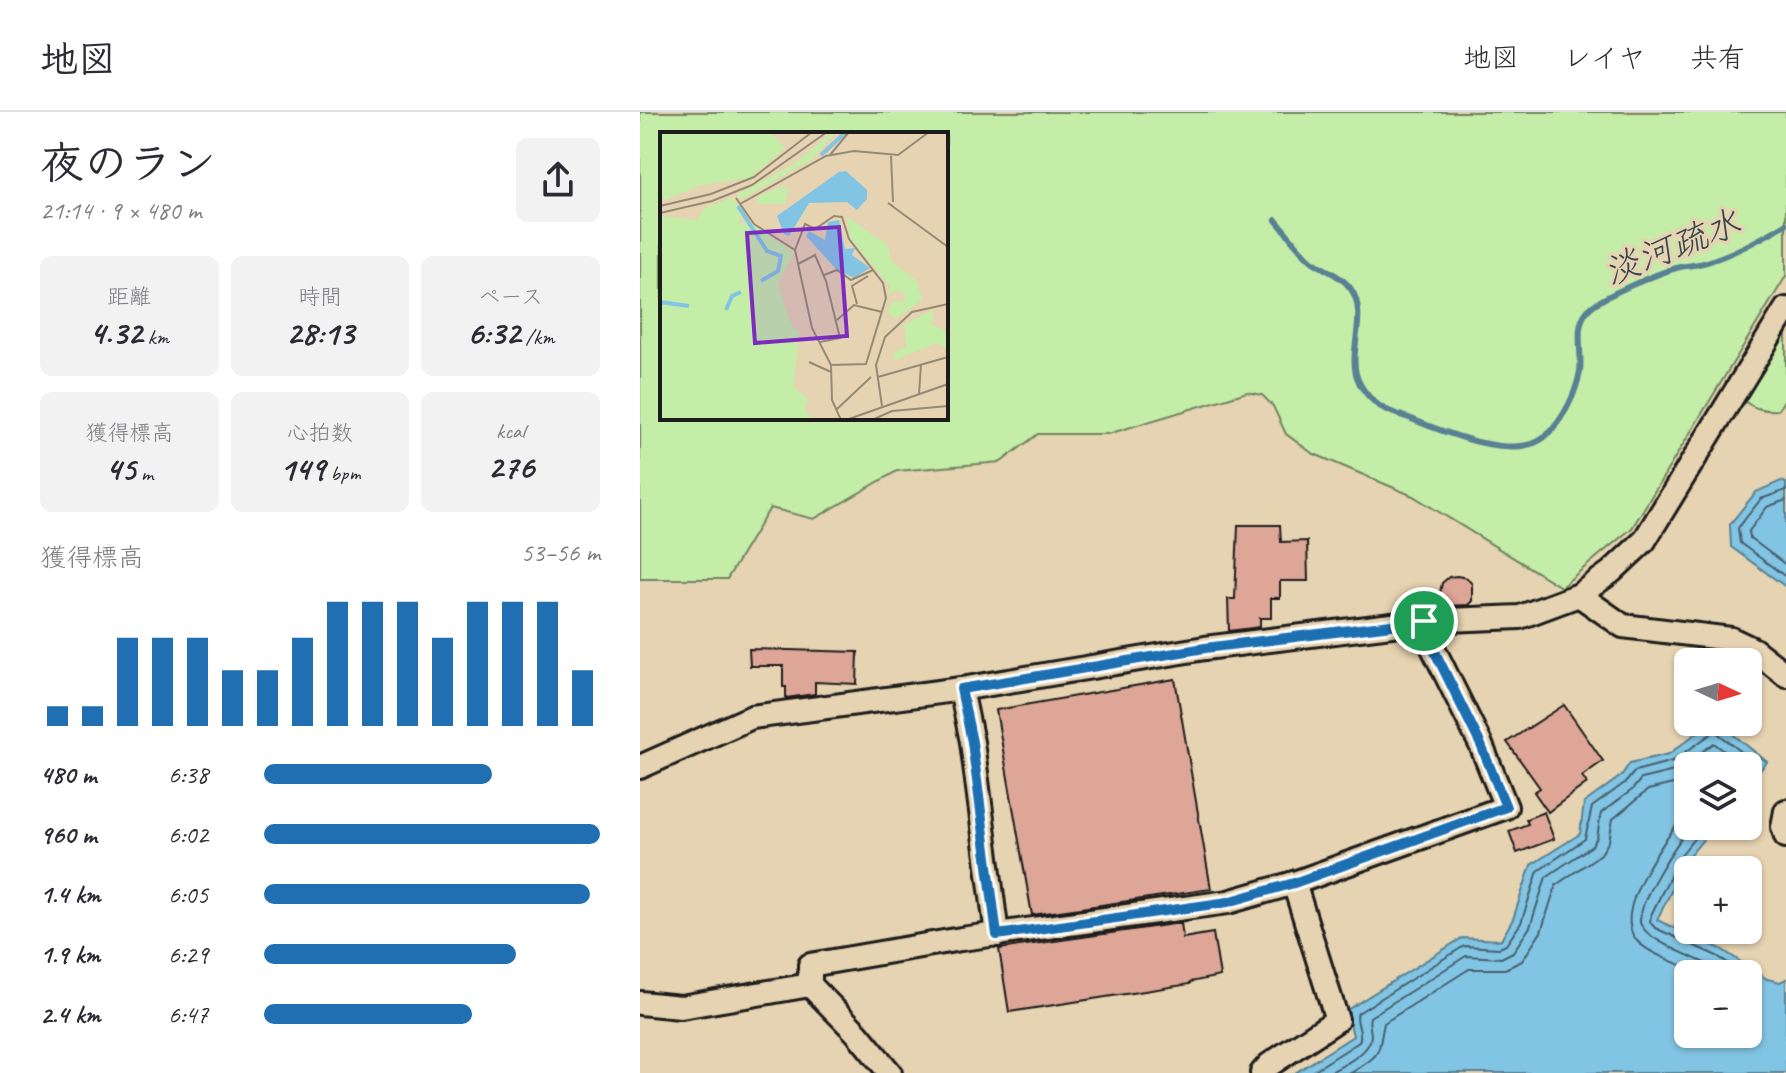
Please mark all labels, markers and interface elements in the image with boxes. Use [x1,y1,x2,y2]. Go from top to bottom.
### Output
text: 地図 [40,36,116,83]
text: 地図 [1463,40,1519,75]
text: レイヤ [1563,40,1646,75]
text: 共有 [1690,40,1746,75]
inset map [660,132,948,420]
text: 夜のラン [40,136,216,191]
button: share [516,138,600,222]
text: 21:14 · 9 × 480 m [40,194,201,227]
water label: 淡河疏水 [1597,199,1747,295]
text: 距離 [107,283,151,311]
text: 時間 [298,283,342,311]
text: ペース [478,283,543,311]
text: 4.32 [90,311,142,354]
text: 28:13 [286,311,354,354]
text: 6:32 [467,311,520,354]
text: km [142,323,169,351]
text: /km [520,323,554,351]
text: kcal [496,417,525,445]
text: 獲得標高 [85,419,173,447]
text: 心拍数 [287,419,353,447]
text: 276 [487,445,534,488]
text: 45 [105,447,136,490]
text: 149 [279,447,325,490]
text: m [136,459,153,487]
text: bpm [325,459,361,487]
text: 53–56 m [521,536,600,569]
text: 獲得標高 [40,541,144,574]
pin [1390,587,1458,655]
icon: arrive [1402,599,1446,643]
north arrow [1674,648,1762,736]
map controls [1674,648,1762,1048]
button: layers [1674,752,1762,840]
text: 480 m [40,758,96,791]
text: 6:38 [168,758,208,791]
text: 960 m [40,818,96,851]
text: 6:02 [168,818,208,851]
button: + [1674,856,1762,944]
text: 1.4 km [40,878,100,911]
text: 6:05 [168,878,208,911]
text: 1.9 km [40,938,100,971]
text: 6:29 [168,938,208,971]
button: − [1674,960,1762,1048]
text: 2.4 km [40,998,100,1031]
text: 6:47 [168,998,208,1031]

